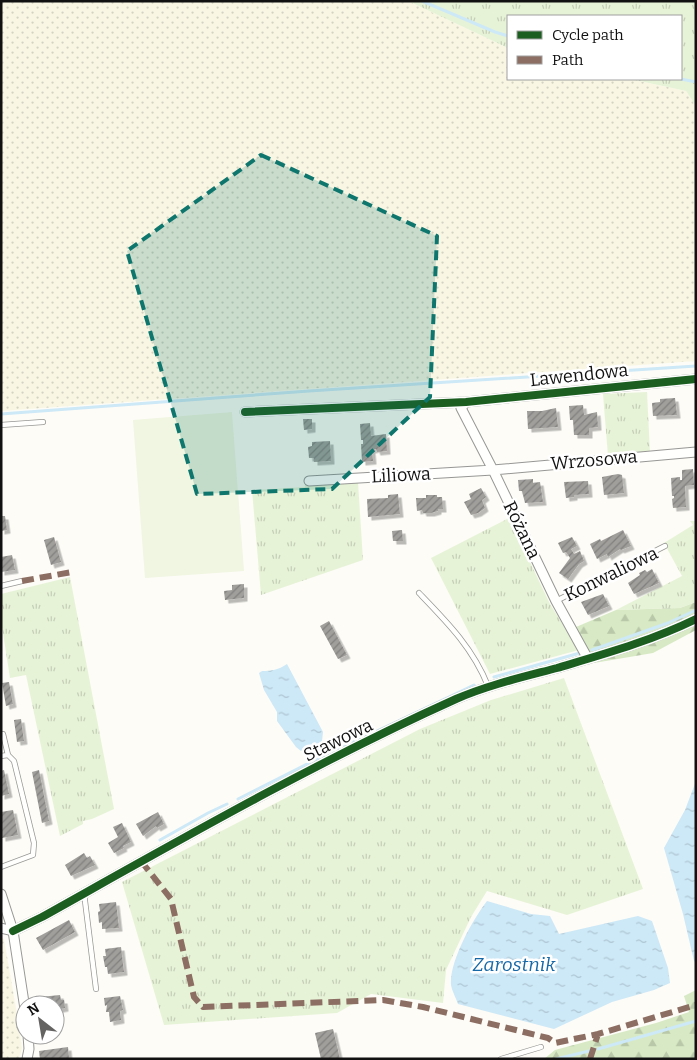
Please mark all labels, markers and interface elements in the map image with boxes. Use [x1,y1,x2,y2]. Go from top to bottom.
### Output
legend [507,15,682,80]
text: Cycle path [552,26,624,44]
text: Path [552,51,584,69]
street label: Lawendowa [529,359,630,391]
street label: Wrzosowa [550,445,638,475]
street label: Liliowa [371,462,431,488]
street label: Różana [499,498,545,563]
street label: Konwaliowa [561,542,662,606]
street label: Stawowa [300,714,376,766]
water label: Zarostnik [472,953,556,976]
north arrow [15,995,65,1045]
text: N [25,999,43,1019]

